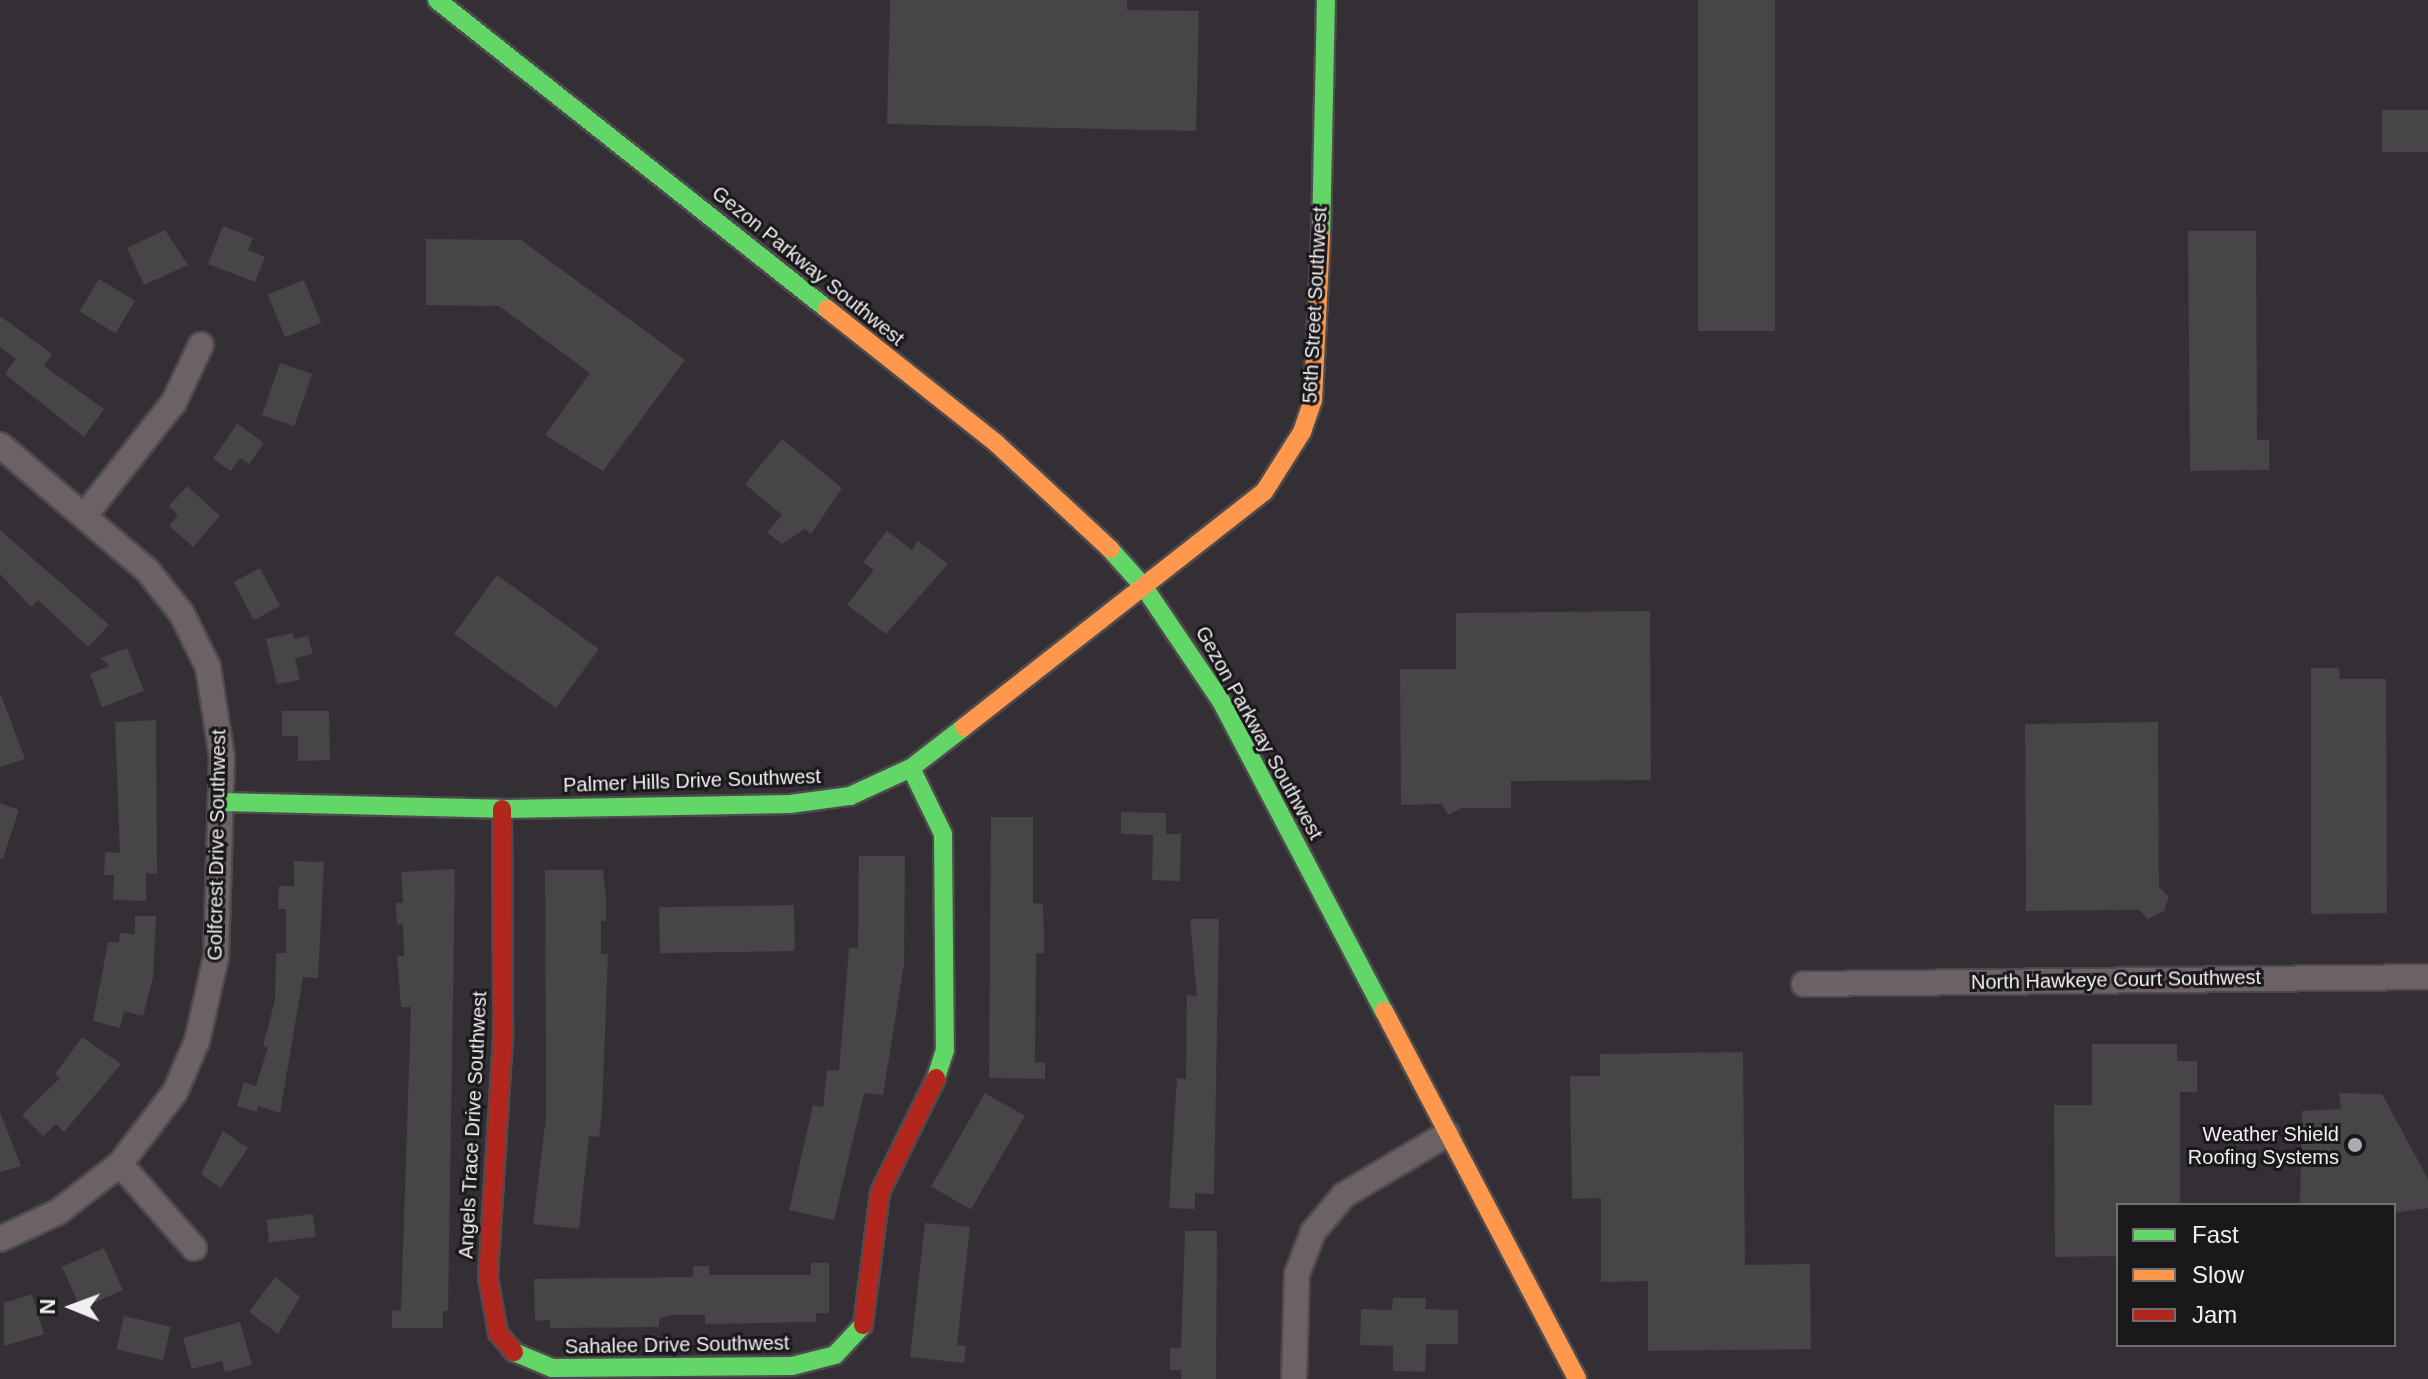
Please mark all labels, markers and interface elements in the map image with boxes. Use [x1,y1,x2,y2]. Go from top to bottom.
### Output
street label: Gezon Parkway Southwest [707,181,909,351]
street label: 56th Street Southwest [1298,206,1332,404]
street label: Gezon Parkway Southwest [1190,622,1328,844]
street label: Golfcrest Drive Southwest [203,729,231,961]
street label: Palmer Hills Drive Southwest [563,765,821,797]
street label: North Hawkeye Court Southwest [1971,965,2261,995]
street label: Angels Trace Drive Southwest [454,990,492,1260]
place label: Weather Shield Roofing Systems [2188,1122,2339,1169]
marker: Weather Shield Roofing Systems [2346,1136,2364,1154]
legend [2116,1203,2396,1347]
text: Fast [2192,1221,2239,1248]
text: Slow [2192,1261,2244,1288]
north arrow [32,1267,112,1347]
text: N [35,1298,60,1315]
text: Jam [2192,1301,2237,1328]
street label: Sahalee Drive Southwest [565,1331,789,1359]

